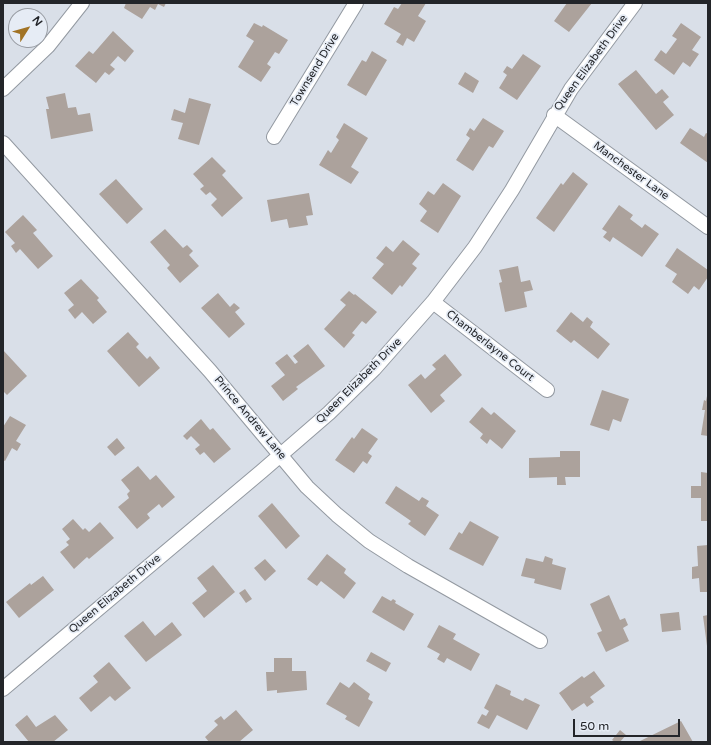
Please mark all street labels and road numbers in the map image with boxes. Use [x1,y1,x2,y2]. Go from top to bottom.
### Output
street label: Queen Elizabeth Drive [552,12,630,114]
street label: Townsend Drive [288,31,342,109]
street label: Manchester Lane [591,139,671,203]
street label: Chamberlayne Court [443,308,537,384]
street label: Queen Elizabeth Drive [313,335,405,427]
street label: Prince Andrew Lane [211,374,289,462]
street label: Queen Elizabeth Drive [66,552,164,636]

